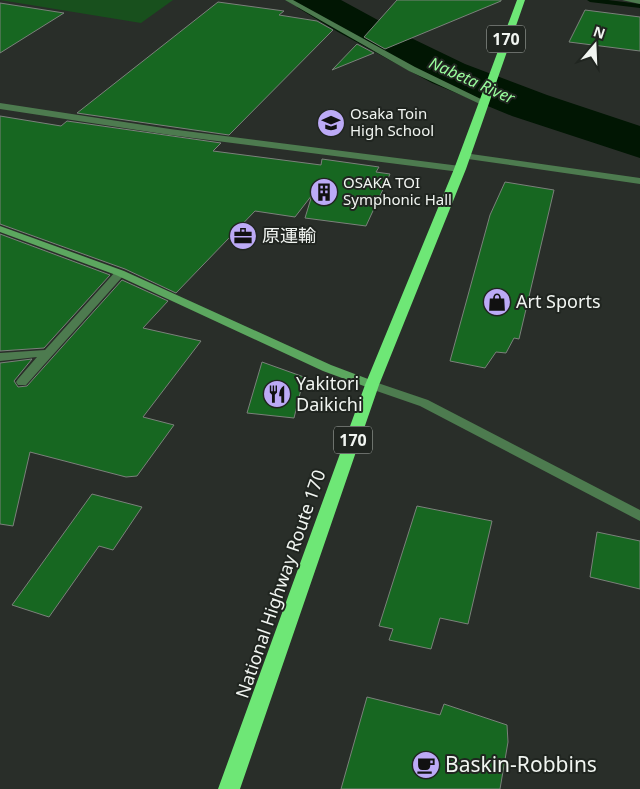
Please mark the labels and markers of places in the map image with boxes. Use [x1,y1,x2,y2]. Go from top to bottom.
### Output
place label: Osaka Toin High School [350,103,434,140]
school or university icon: Osaka Toin High School [316,108,346,138]
place label: OSAKA TOI Symphonic Hall [343,172,452,209]
building icon: OSAKA TOI Symphonic Hall [309,177,339,207]
office icon: 原運輸 [228,221,258,251]
place label: 原運輸 [262,223,316,247]
shop icon: Art Sports [482,287,512,317]
place label: Art Sports [516,289,601,313]
place label: Yakitori Daikichi [296,371,363,416]
restaurant icon: Yakitori Daikichi [262,379,292,409]
cafe icon: Baskin-Robbins [411,750,441,780]
place label: Baskin-Robbins [445,750,597,778]

